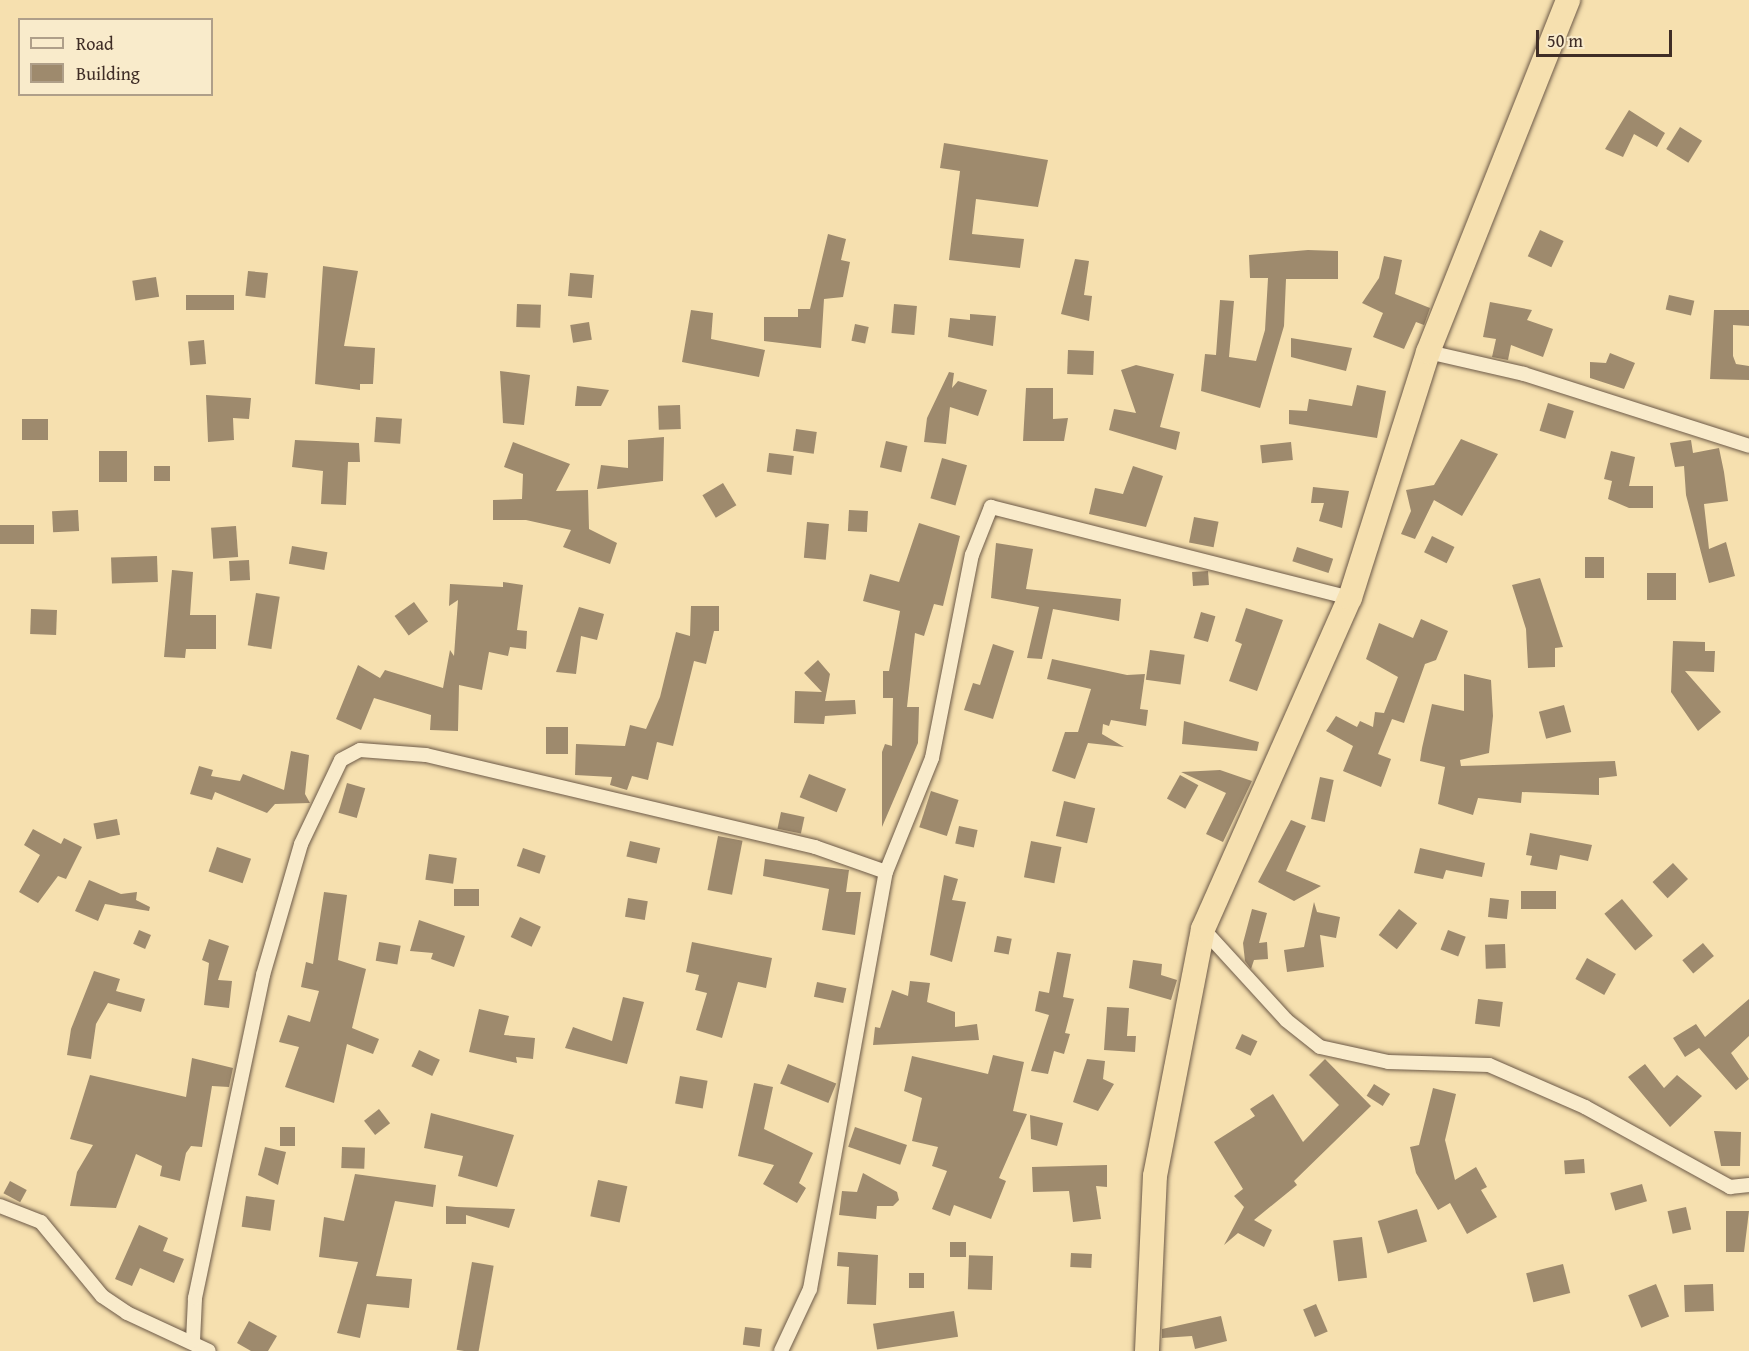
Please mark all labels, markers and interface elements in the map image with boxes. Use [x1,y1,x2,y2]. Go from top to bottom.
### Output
legend [18,18,213,96]
scale bar [1539,18,1676,56]
text: 50 m [1547,27,1583,54]
text: Road [76,30,114,57]
text: Building [76,60,140,87]

